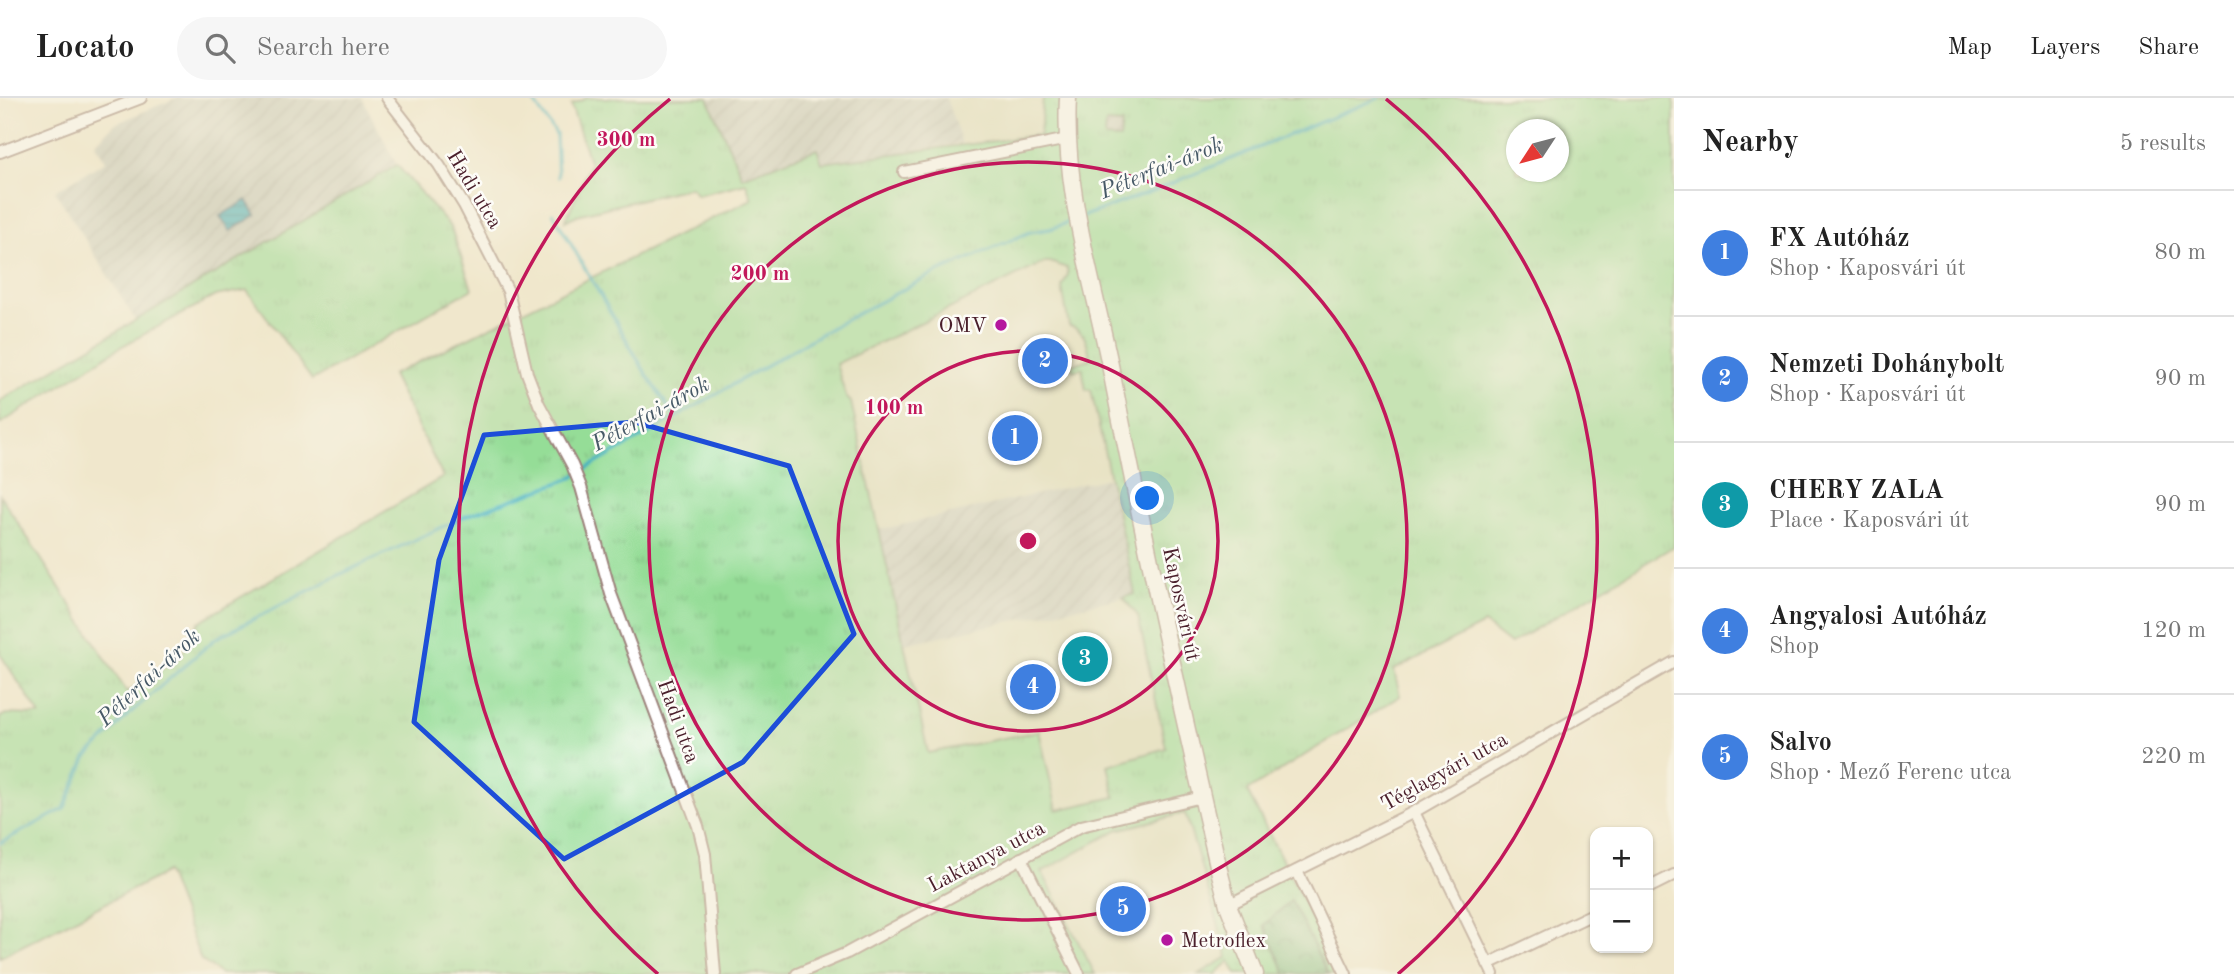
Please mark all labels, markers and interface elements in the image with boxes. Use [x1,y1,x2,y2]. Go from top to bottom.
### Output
search box [177,17,667,80]
icon: search [201,29,239,67]
text: Locato [35,32,135,65]
text: Search here [257,35,390,61]
text: Map [1948,36,1992,60]
text: Layers [2030,36,2100,60]
text: Share [2138,36,2199,60]
north arrow [1506,119,1569,182]
text: Nearby [1702,128,1799,158]
text: 300 m [596,130,656,151]
text: 5 results [2120,132,2206,155]
water label: Péterfai-árok [1096,133,1227,205]
street label: Hadi utca [442,147,505,233]
text: FX Autóház [1769,226,1909,252]
text: 1 [1718,241,1732,264]
text: 80 m [2155,241,2206,264]
text: Shop · Kaposvári út [1769,257,1966,280]
text: 200 m [730,264,790,285]
place label: OMV [938,316,987,337]
marker: OMV [993,317,1009,333]
pin: 2 [1022,335,1068,387]
text: Nemzeti Dohánybolt [1769,352,2004,378]
text: 2 [1718,367,1732,390]
text: 90 m [2155,367,2206,390]
water label: Péterfai-árok [587,372,714,458]
text: Shop · Kaposvári út [1769,383,1966,406]
text: 100 m [864,398,924,419]
pin: 1 [992,412,1038,464]
text: CHERY ZALA [1769,478,1944,504]
your location [1130,481,1164,515]
text: 3 [1718,493,1732,516]
text: 90 m [2155,493,2206,516]
text: Place · Kaposvári út [1769,509,1969,532]
centre of rings [1016,529,1040,553]
street label: Kaposvári út [1158,545,1203,663]
text: Angyalosi Autóház [1769,604,1987,630]
text: 4 [1718,619,1732,642]
text: 120 m [2141,619,2206,642]
water label: Péterfai-árok [92,625,206,733]
pin: 3 [1062,633,1108,685]
text: Shop [1769,635,1819,658]
pin: 4 [1010,661,1056,713]
street label: Hadi utca [653,677,702,766]
street label: Téglagyári utca [1378,729,1511,816]
text: Salvo [1769,730,1832,756]
text: 5 [1718,745,1732,768]
text: 220 m [2141,745,2206,768]
text: Shop · Mező Ferenc utca [1769,761,2011,784]
street label: Laktanya utca [925,818,1049,897]
map controls [1590,827,1653,953]
button: + [1590,827,1653,890]
pin: 5 [1100,883,1146,935]
button: − [1590,890,1653,953]
place label: Metroflex [1181,931,1266,952]
marker: Metroflex [1159,932,1175,948]

